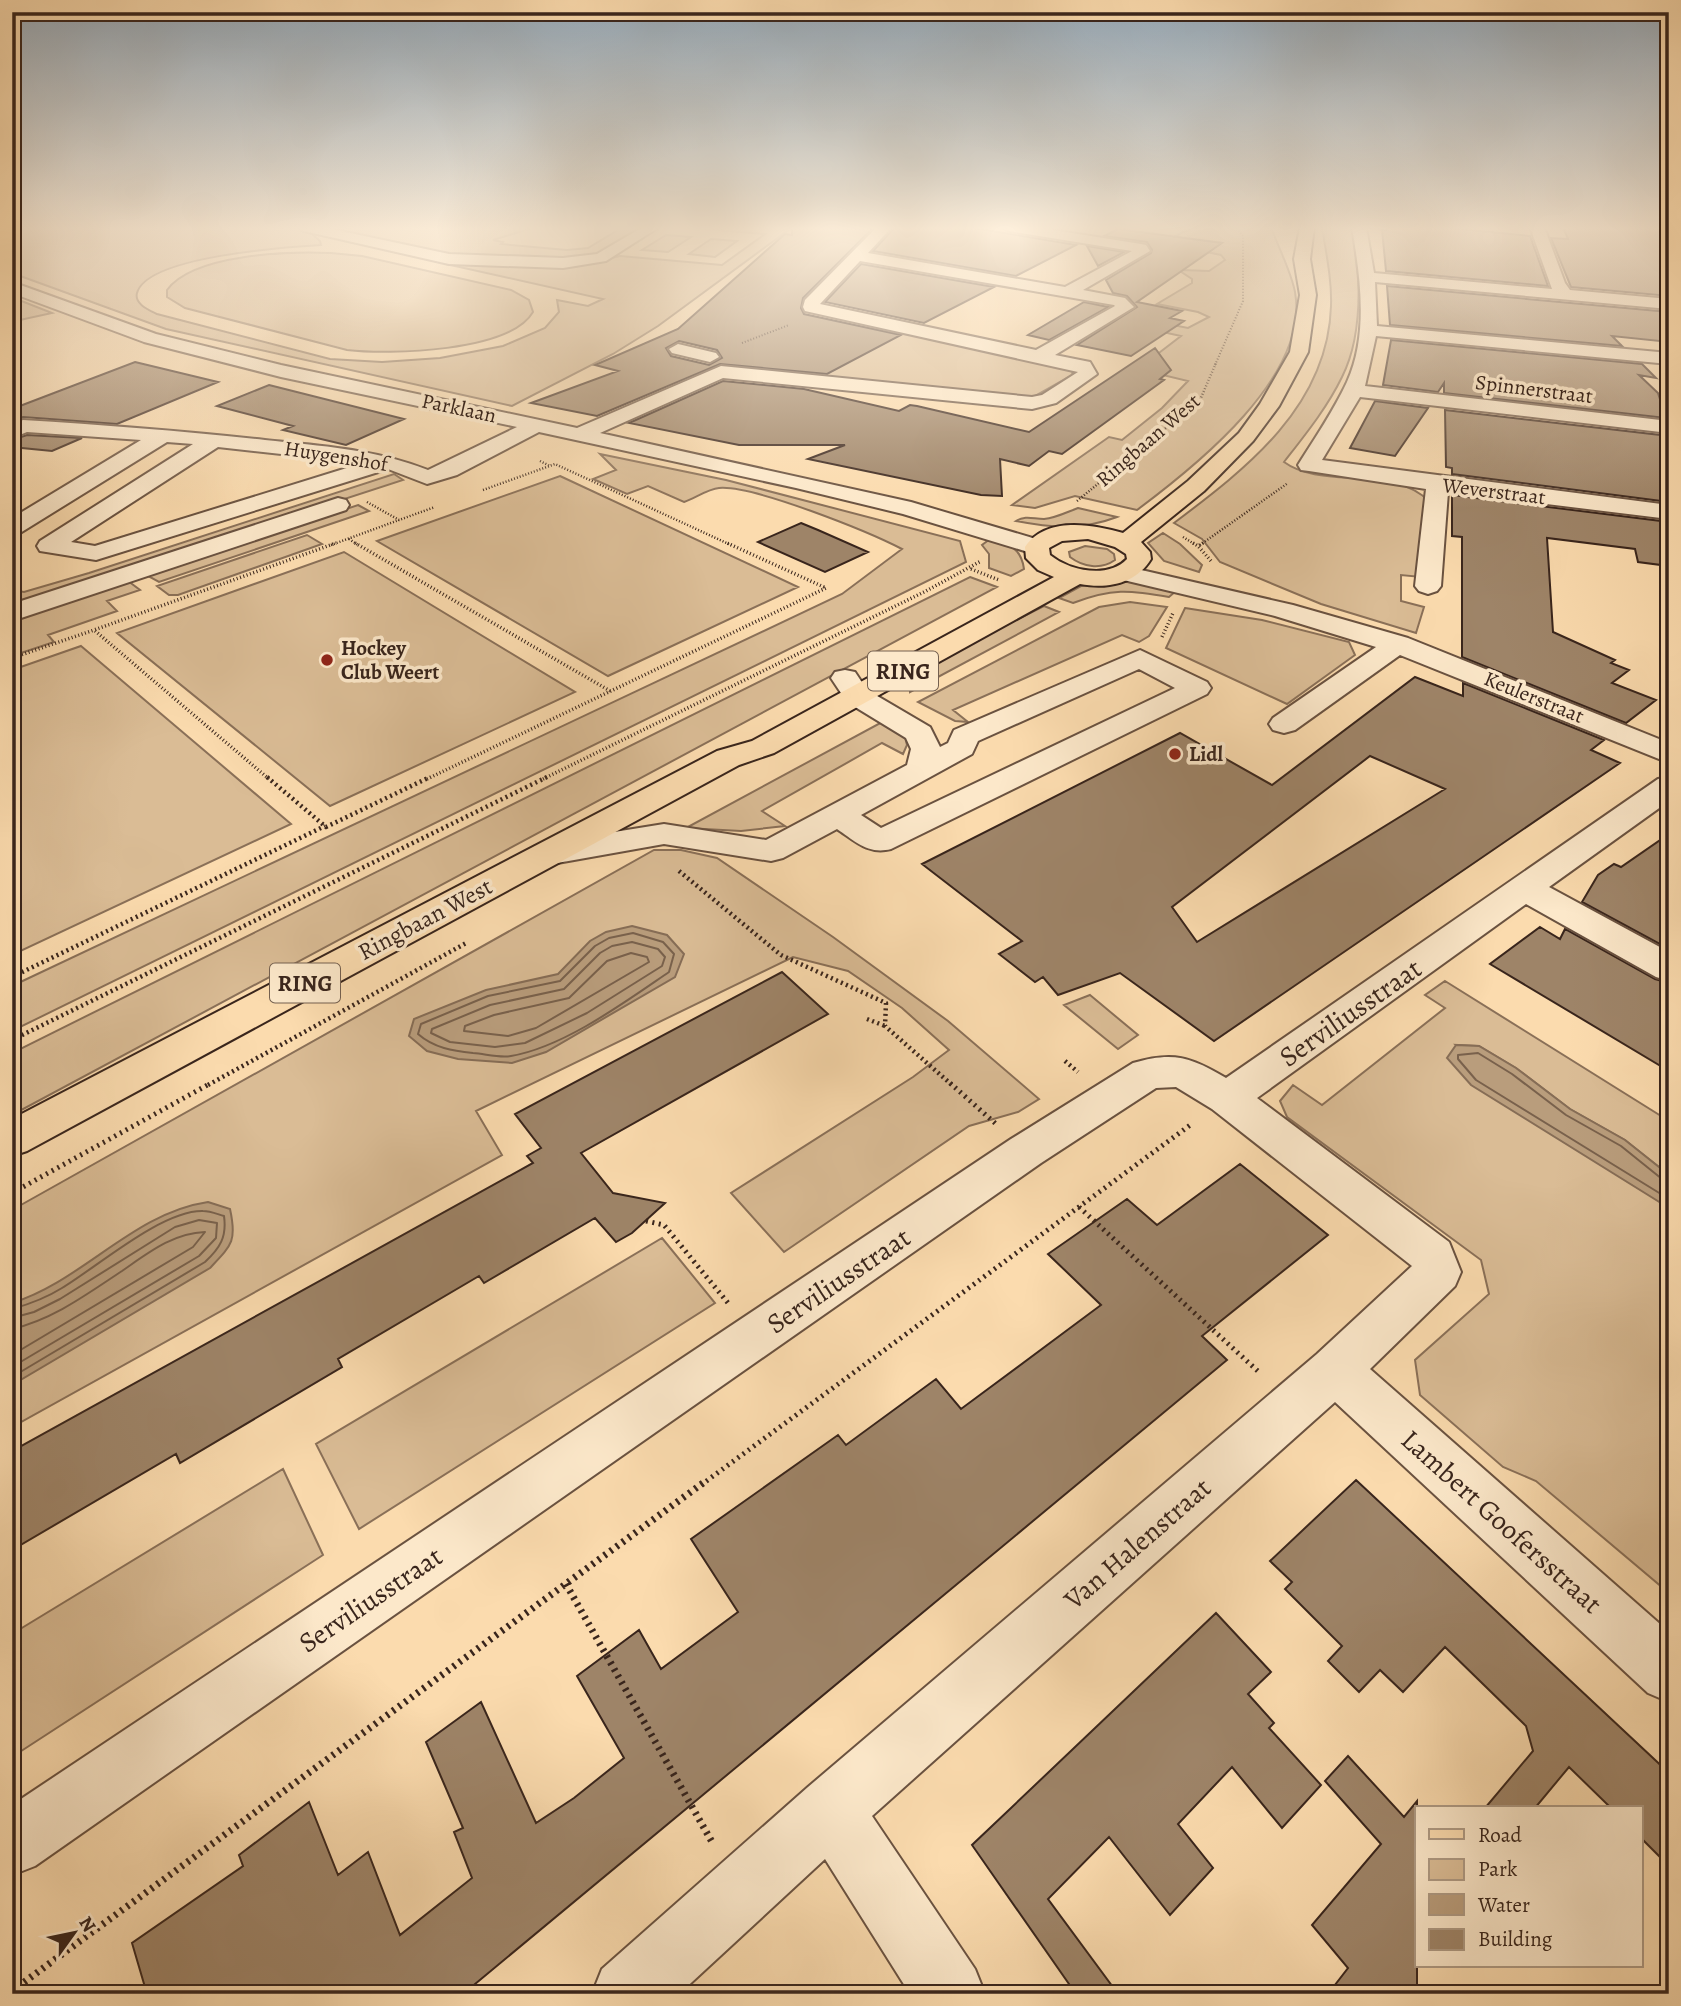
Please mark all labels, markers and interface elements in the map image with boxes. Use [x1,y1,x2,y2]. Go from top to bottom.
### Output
street label: Spinnerstraat [1474,368,1594,410]
street label: Parklaan [419,386,499,430]
street label: Ringbaan West [1090,387,1206,493]
street label: Huygenshof [282,434,393,478]
street label: Weverstraat [1440,471,1547,511]
place label: Hockey Club Weert [341,634,439,686]
marker: Hockey Club Weert [319,652,335,668]
road number: RING [868,652,938,691]
street label: Keulerstraat [1480,664,1588,730]
place label: Lidl [1189,740,1224,768]
marker: Lidl [1167,746,1183,762]
street label: Ringbaan West [352,870,498,968]
street label: Serviliusstraat [1272,950,1429,1076]
road number: RING [270,964,340,1002]
street label: Serviliusstraat [759,1219,918,1343]
street label: Lambert Goofersstraat [1393,1421,1610,1622]
street label: Van Halenstraat [1055,1469,1219,1619]
street label: Serviliusstraat [291,1538,450,1662]
legend [1415,1806,1642,1968]
text: Road [1478,1821,1522,1849]
text: Park [1478,1855,1518,1883]
text: Water [1477,1891,1530,1919]
north arrow [38,1898,108,1968]
text: N [73,1911,102,1937]
text: Building [1478,1925,1553,1953]

